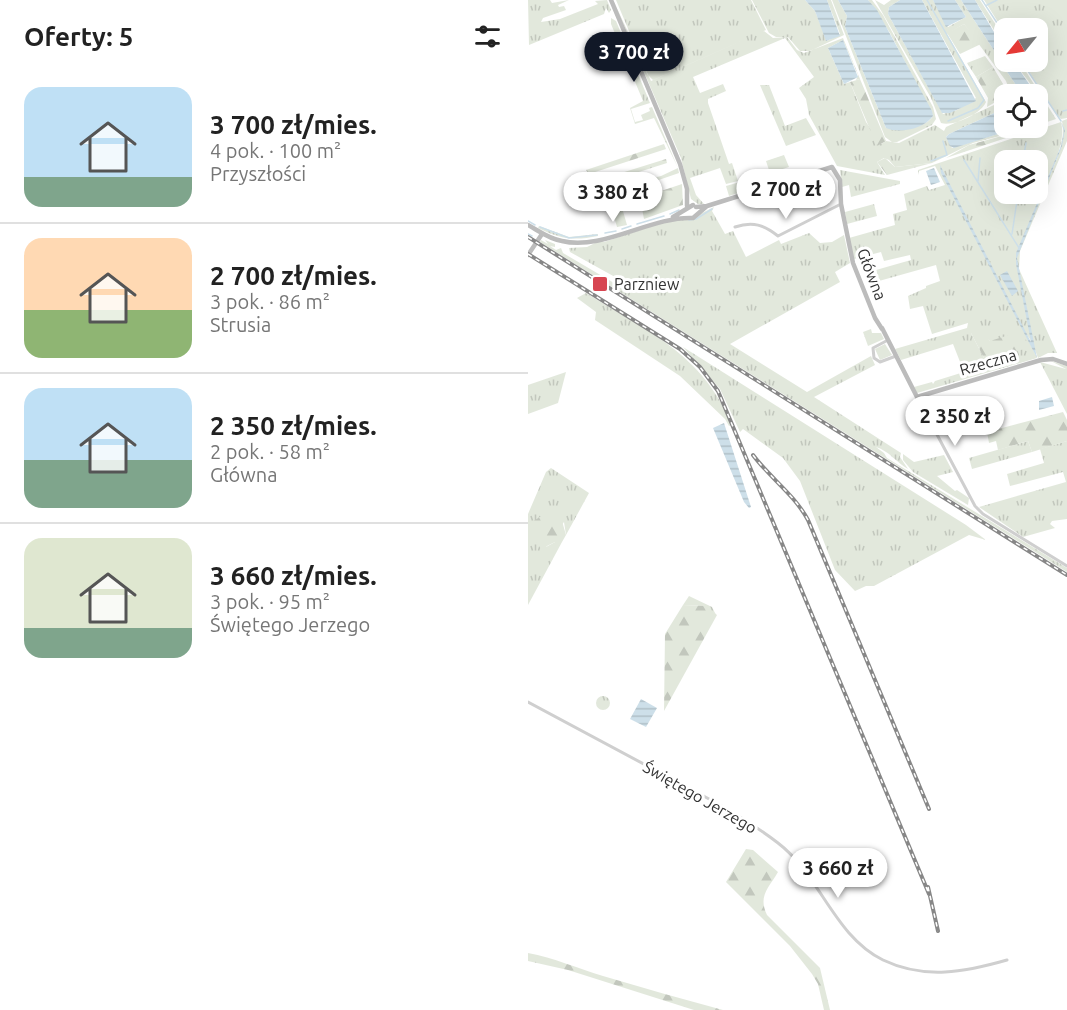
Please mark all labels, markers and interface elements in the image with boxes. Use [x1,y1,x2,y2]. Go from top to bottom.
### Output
north arrow [994,18,1048,72]
map controls [994,18,1048,204]
icon: filters [471,20,504,53]
text: Oferty: 5 [24,22,133,51]
pin: 3 700 zł [572,32,696,83]
text: 3 700 zł [598,40,670,63]
button: locate [994,84,1048,138]
text: 3 700 zł/mies. [210,110,377,139]
icon: home [72,111,144,183]
text: 4 pok. · 100 m² [210,139,341,162]
button: layers [994,150,1048,204]
text: Przyszłości [210,162,306,185]
pin: 2 700 zł [724,169,848,220]
pin: 3 380 zł [551,172,675,223]
text: 2 700 zł [750,177,822,200]
text: 3 380 zł [577,180,649,203]
street label: Główna [854,246,890,302]
text: 2 700 zł/mies. [210,261,377,290]
icon: home [72,262,144,334]
marker: Parzniew [591,275,609,293]
place label: Parzniew [614,275,680,293]
text: 3 pok. · 86 m² [210,290,330,313]
text: Strusia [210,313,271,336]
street label: Rzeczna [957,345,1019,379]
pin: 2 350 zł [893,396,1017,447]
text: 2 350 zł [919,404,991,427]
text: 2 350 zł/mies. [210,411,377,440]
icon: home [72,412,144,484]
text: 2 pok. · 58 m² [210,440,330,463]
text: Główna [210,463,278,486]
text: 3 660 zł/mies. [210,561,377,590]
icon: home [72,562,144,634]
text: 3 pok. · 95 m² [210,590,330,613]
text: Świętego Jerzego [210,613,370,636]
street label: Świętego Jerzego [640,756,761,837]
pin: 3 660 zł [776,848,900,899]
text: 3 660 zł [802,856,874,879]

